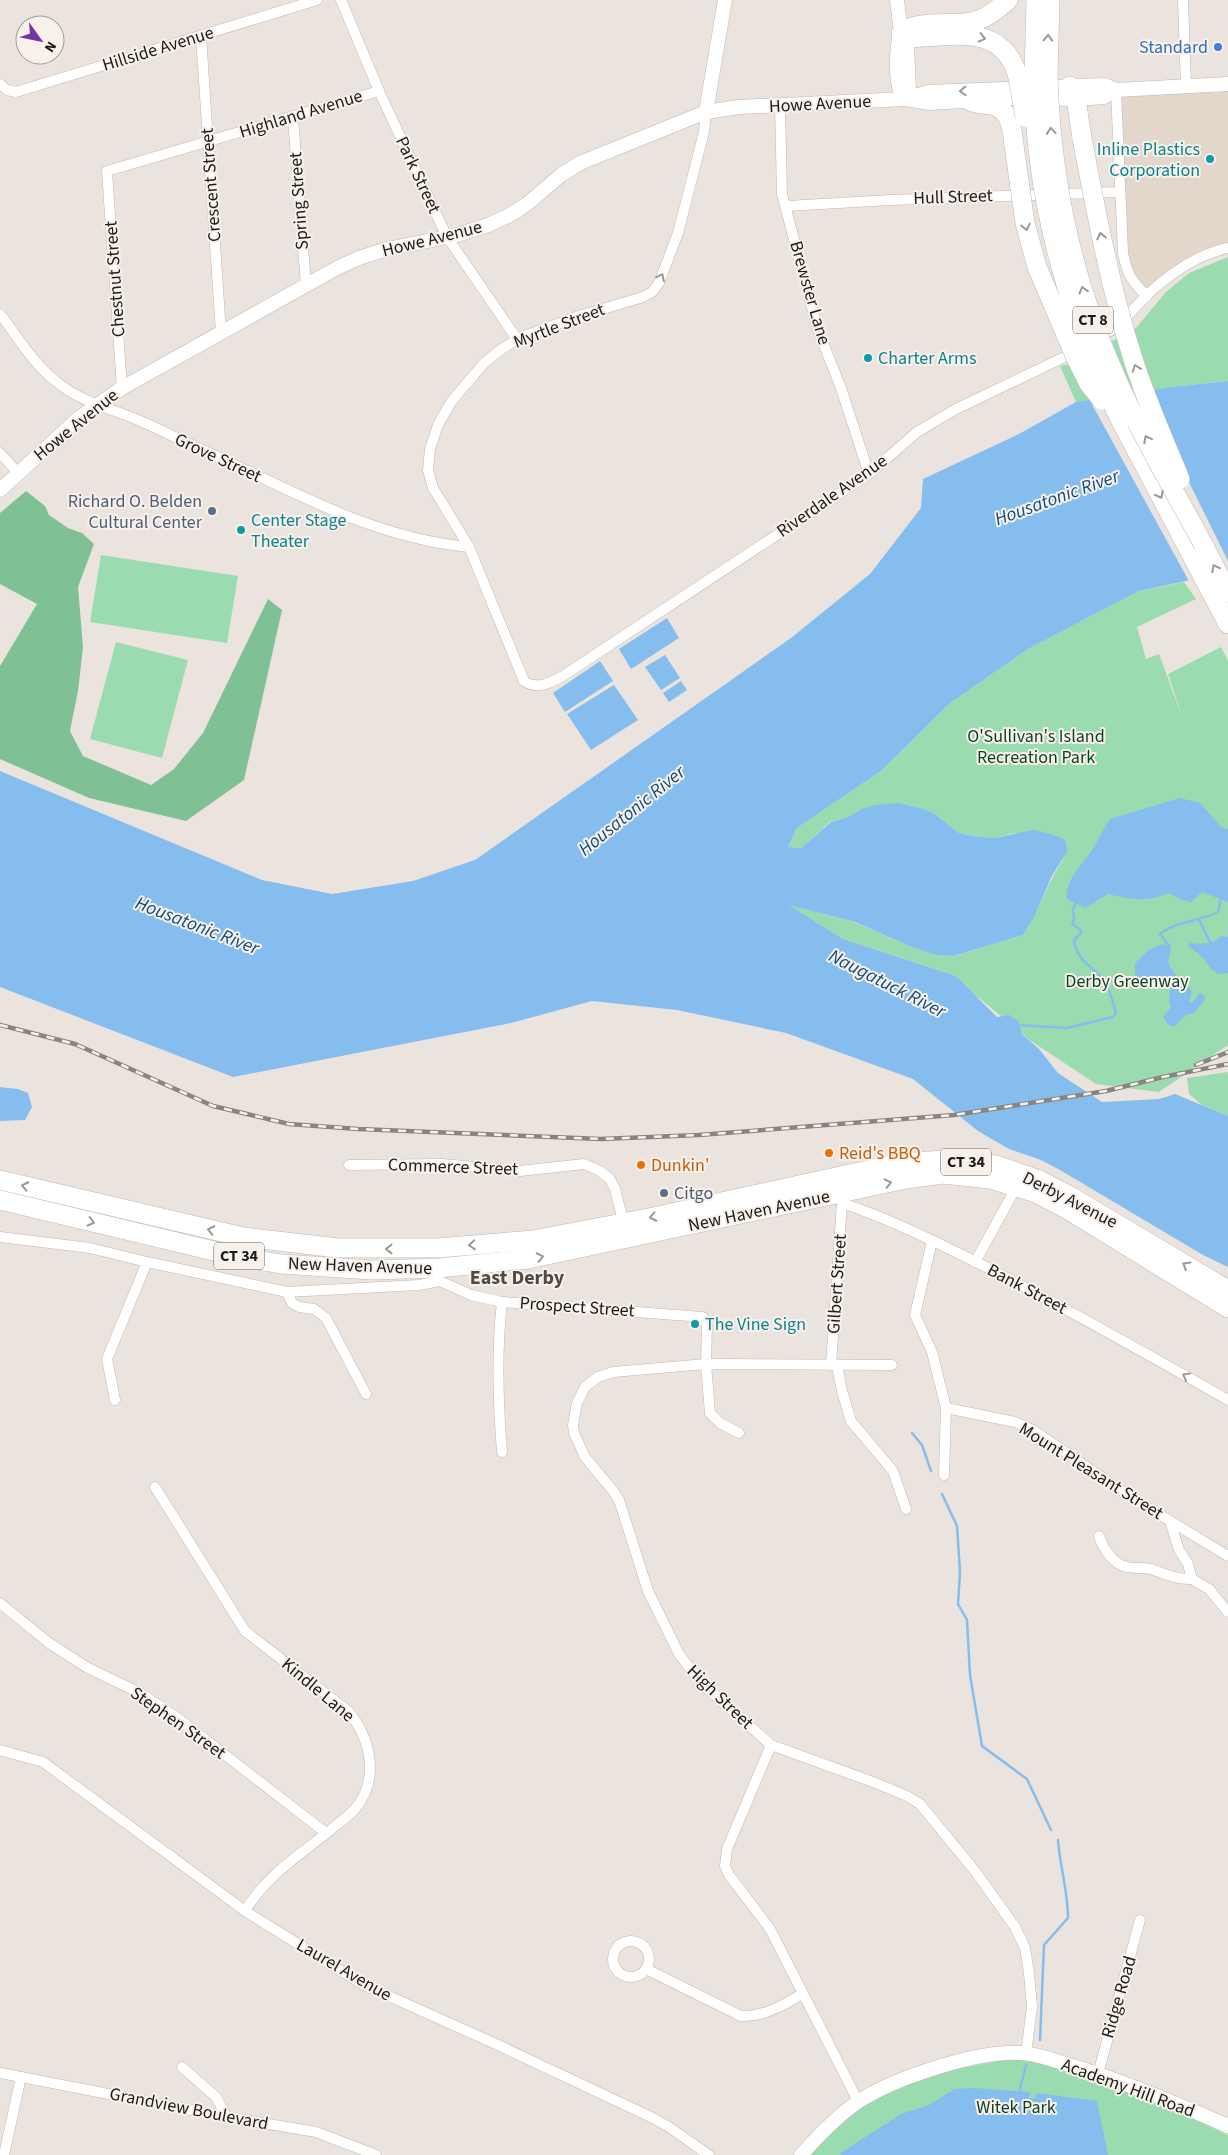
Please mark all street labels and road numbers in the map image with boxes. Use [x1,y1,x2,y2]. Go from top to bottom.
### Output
street label: Hillside Avenue [99,20,217,78]
street label: Highland Avenue [236,83,366,145]
street label: Howe Avenue [768,89,872,119]
street label: Crescent Street [195,127,227,243]
street label: Park Street [389,132,447,218]
street label: Spring Street [283,151,315,251]
street label: Hull Street [913,183,993,211]
street label: Howe Avenue [379,214,485,264]
street label: Chestnut Street [98,220,132,338]
street label: Brewster Lane [783,238,837,348]
street label: Myrtle Street [510,297,608,355]
road number: CT 8 [1073,306,1113,334]
street label: Howe Avenue [28,383,124,467]
street label: Grove Street [171,427,265,489]
street label: Riverdale Avenue [772,449,892,543]
road number: CT 34 [941,1148,991,1176]
street label: Commerce Street [387,1152,519,1182]
street label: Derby Avenue [1018,1165,1122,1235]
street label: New Haven Avenue [686,1184,832,1238]
street label: Gilbert Street [821,1233,853,1335]
road number: CT 34 [214,1242,264,1270]
street label: New Haven Avenue [287,1251,433,1281]
street label: Bank Street [983,1258,1071,1320]
street label: Prospect Street [519,1291,635,1323]
street label: Mount Pleasant Street [1014,1416,1168,1526]
street label: Kindle Lane [276,1652,360,1728]
street label: High Street [681,1659,759,1735]
street label: Stephen Street [125,1681,231,1765]
street label: Laurel Avenue [292,1933,396,2007]
street label: Ridge Road [1095,1953,1143,2041]
street label: Academy Hill Road [1058,2052,1198,2124]
street label: Grandview Boulevard [108,2081,270,2137]

